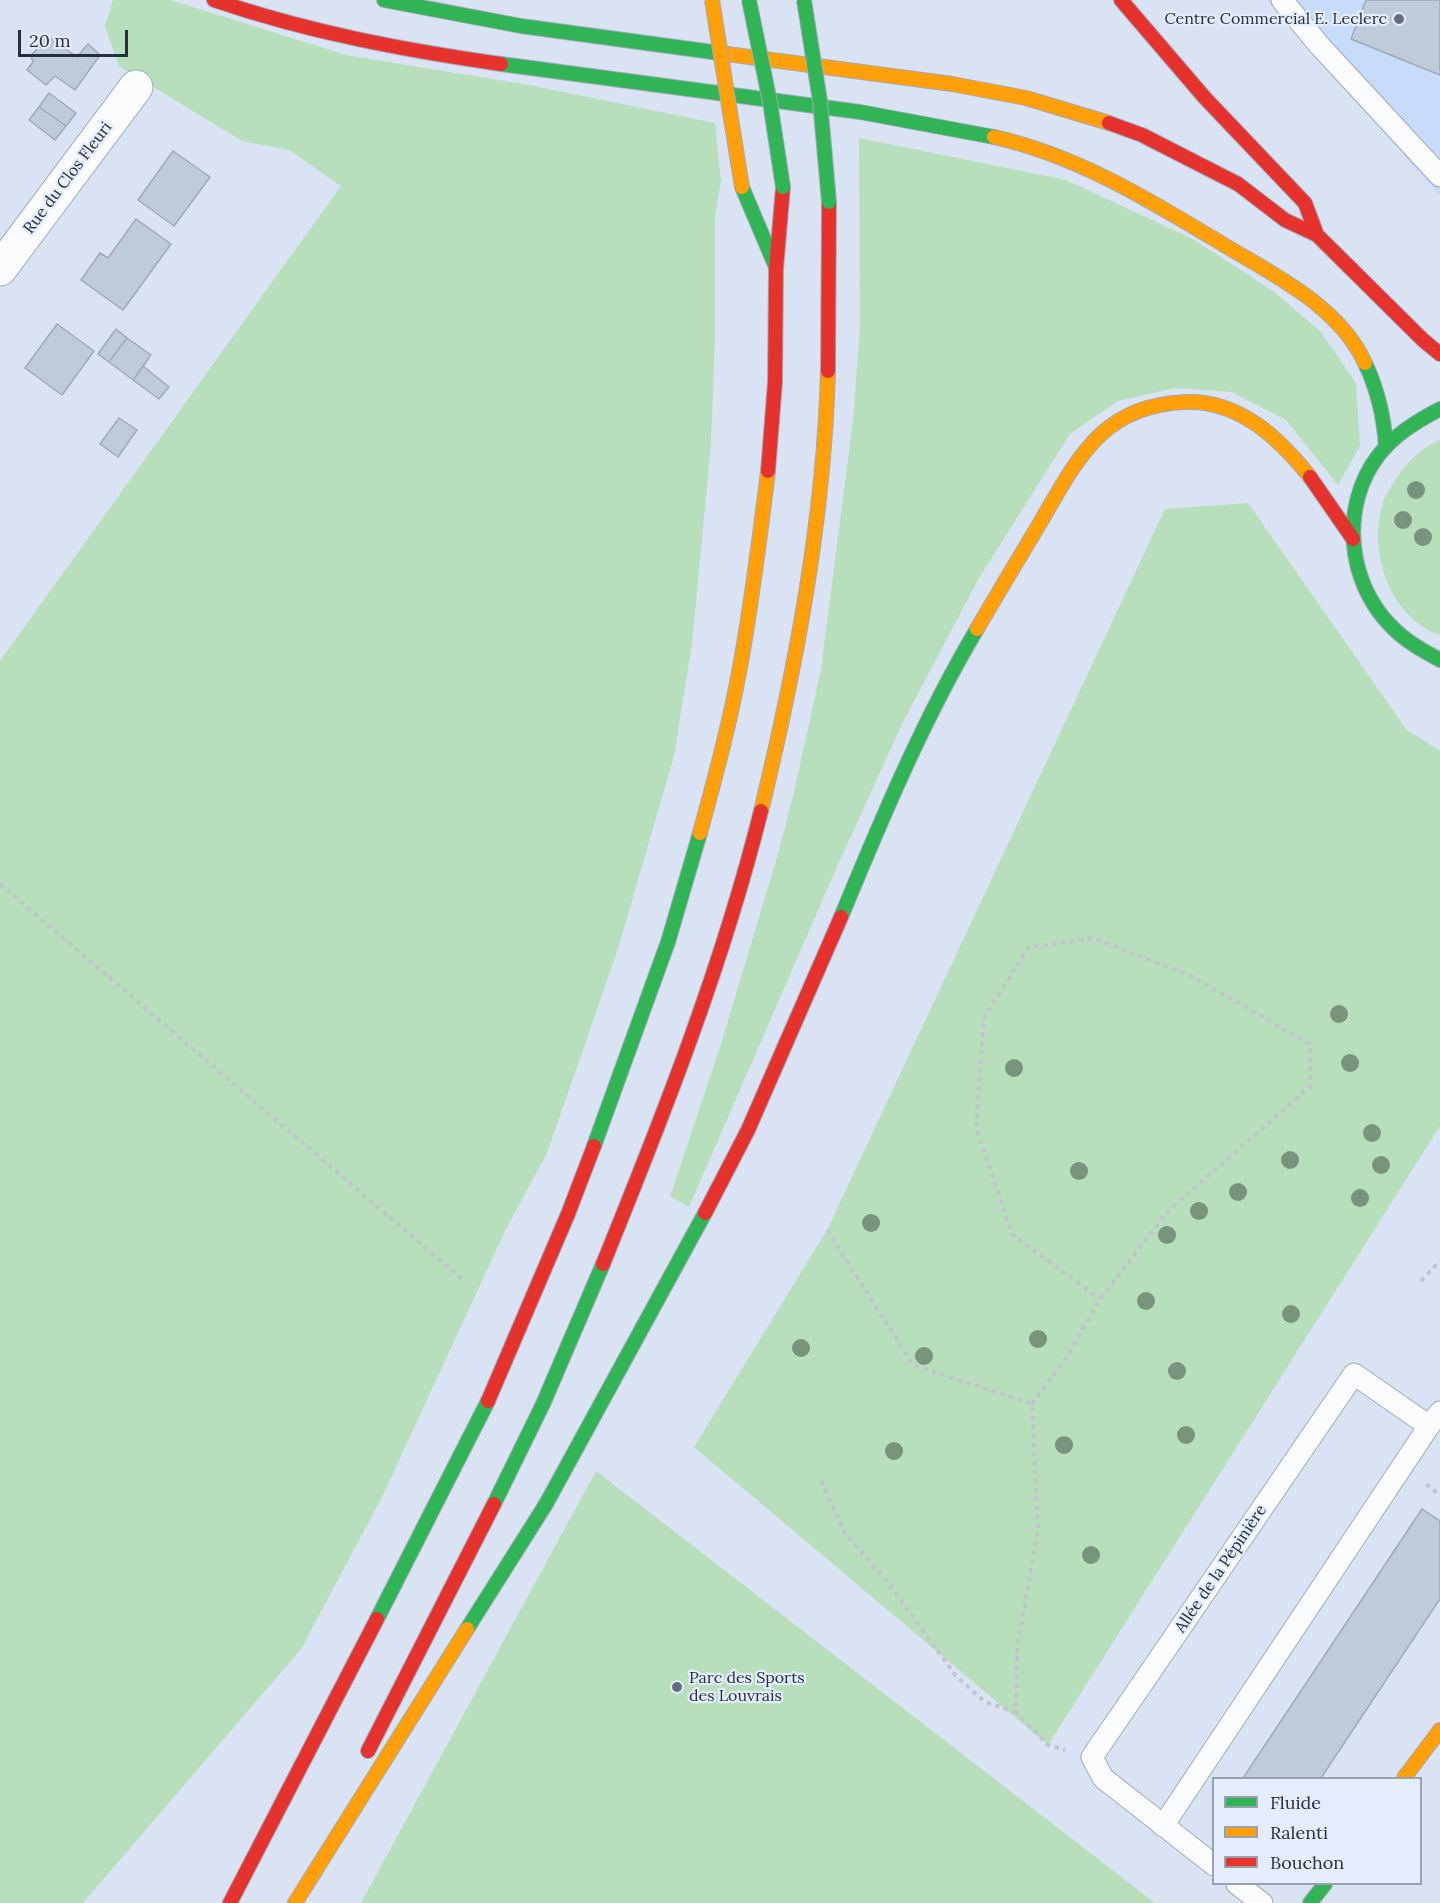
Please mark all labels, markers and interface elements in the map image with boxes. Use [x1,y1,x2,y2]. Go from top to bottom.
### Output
place label: Centre Commercial E. Leclerc [1164,9,1387,29]
marker: Centre Commercial E. Leclerc [1392,12,1406,26]
scale bar [21,18,130,56]
text: 20 m [29,29,71,52]
street label: Rue du Clos Fleuri [20,118,116,238]
street label: Allée de la Pépinière [1171,1501,1271,1637]
place label: Parc des Sports des Louvrais [689,1668,805,1706]
marker: Parc des Sports des Louvrais [670,1680,684,1694]
legend [1212,1777,1422,1885]
text: Fluide [1270,1791,1321,1814]
text: Ralenti [1270,1821,1328,1844]
text: Bouchon [1270,1851,1344,1874]

